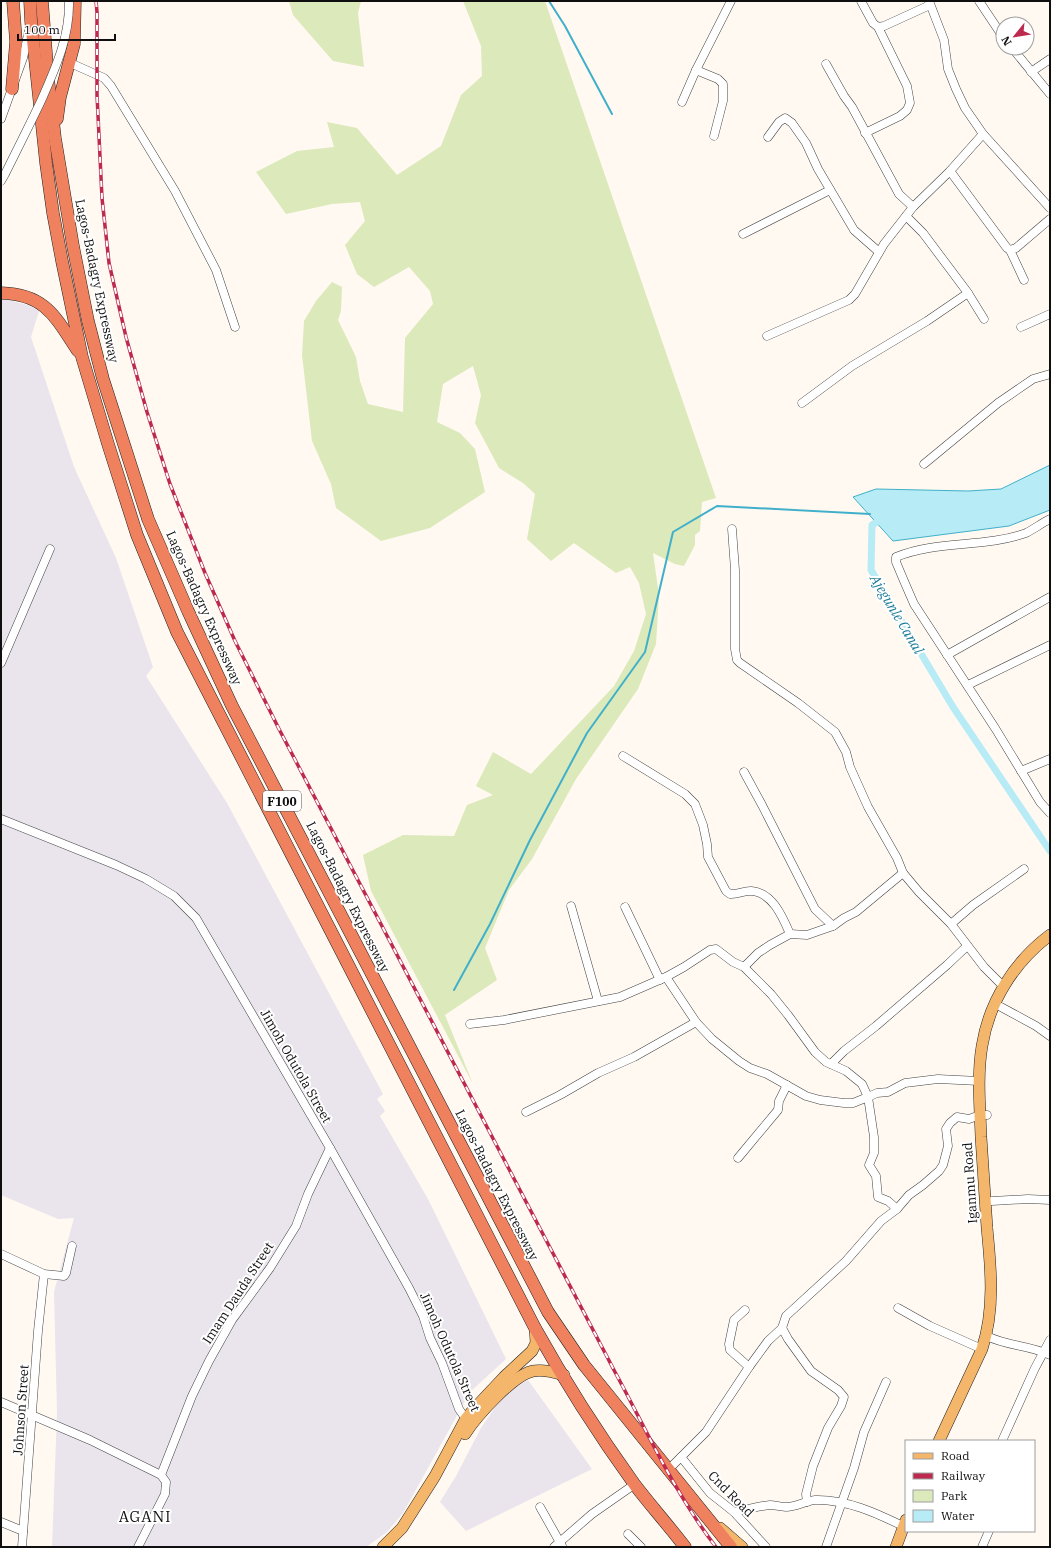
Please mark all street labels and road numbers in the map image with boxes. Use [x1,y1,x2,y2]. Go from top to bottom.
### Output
street label: Lagos-Badagry Expressway [71,198,123,365]
street label: Lagos-Badagry Expressway [162,528,246,688]
road number: F100 [263,791,301,811]
street label: Lagos-Badagry Expressway [302,819,394,975]
street label: Jimoh Odutola Street [256,1006,336,1126]
street label: Lagos-Badagry Expressway [451,1107,543,1263]
street label: Iganmu Road [959,1142,981,1224]
street label: Imam Dauda Street [199,1238,278,1347]
street label: Jimoh Odutola Street [416,1290,484,1415]
street label: Johnson Street [9,1364,33,1456]
street label: Cnd Road [704,1467,758,1521]

